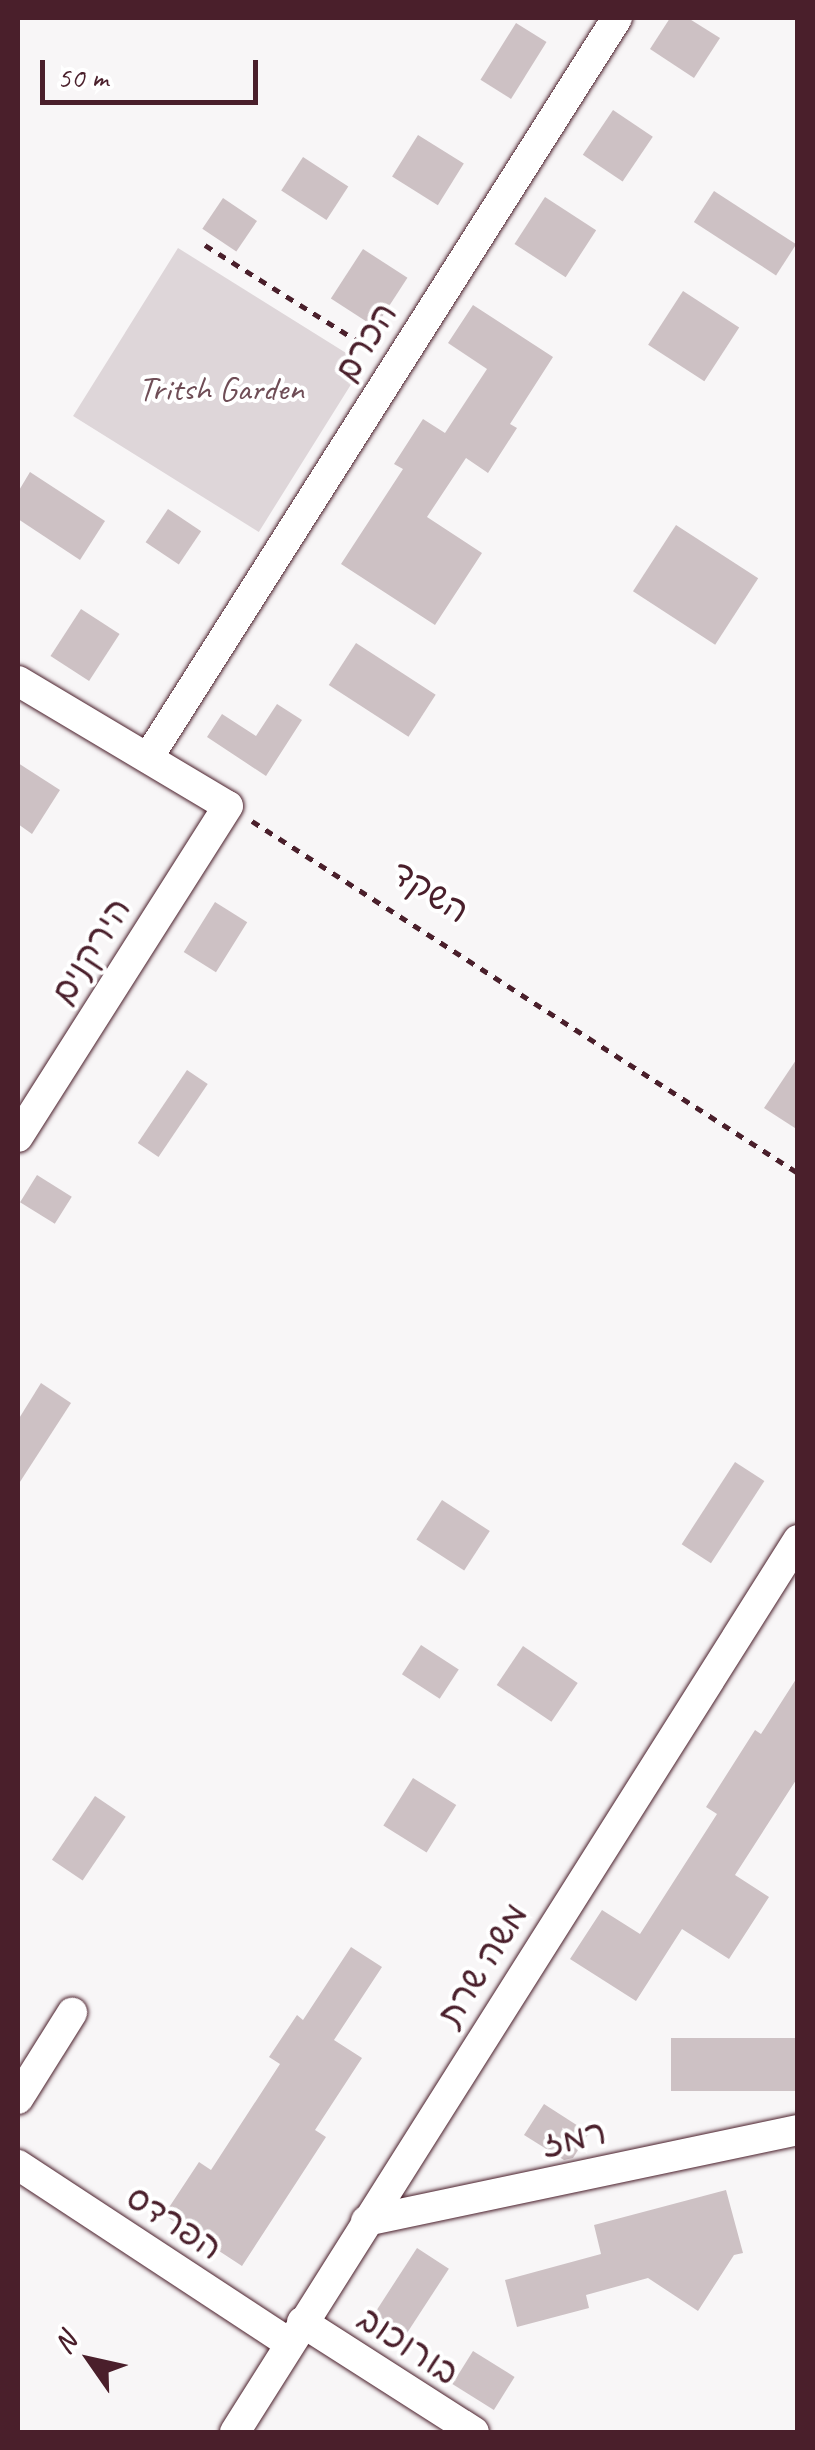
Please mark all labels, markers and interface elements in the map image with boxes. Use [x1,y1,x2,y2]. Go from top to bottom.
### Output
scale bar [45,40,262,102]
text: 50 m [57,58,108,96]
street label: הכרם [326,295,406,389]
park label: Tritsh Garden [138,368,304,410]
street label: השקד [383,851,477,933]
street label: הירקנים [42,890,140,1012]
street label: משה שרת [429,1896,537,2034]
street label: רמז [538,2112,610,2166]
street label: הפרדס [118,2177,230,2269]
street label: בורוכוב [349,2298,467,2394]
north arrow [40,2310,140,2410]
text: N [45,2326,84,2360]

